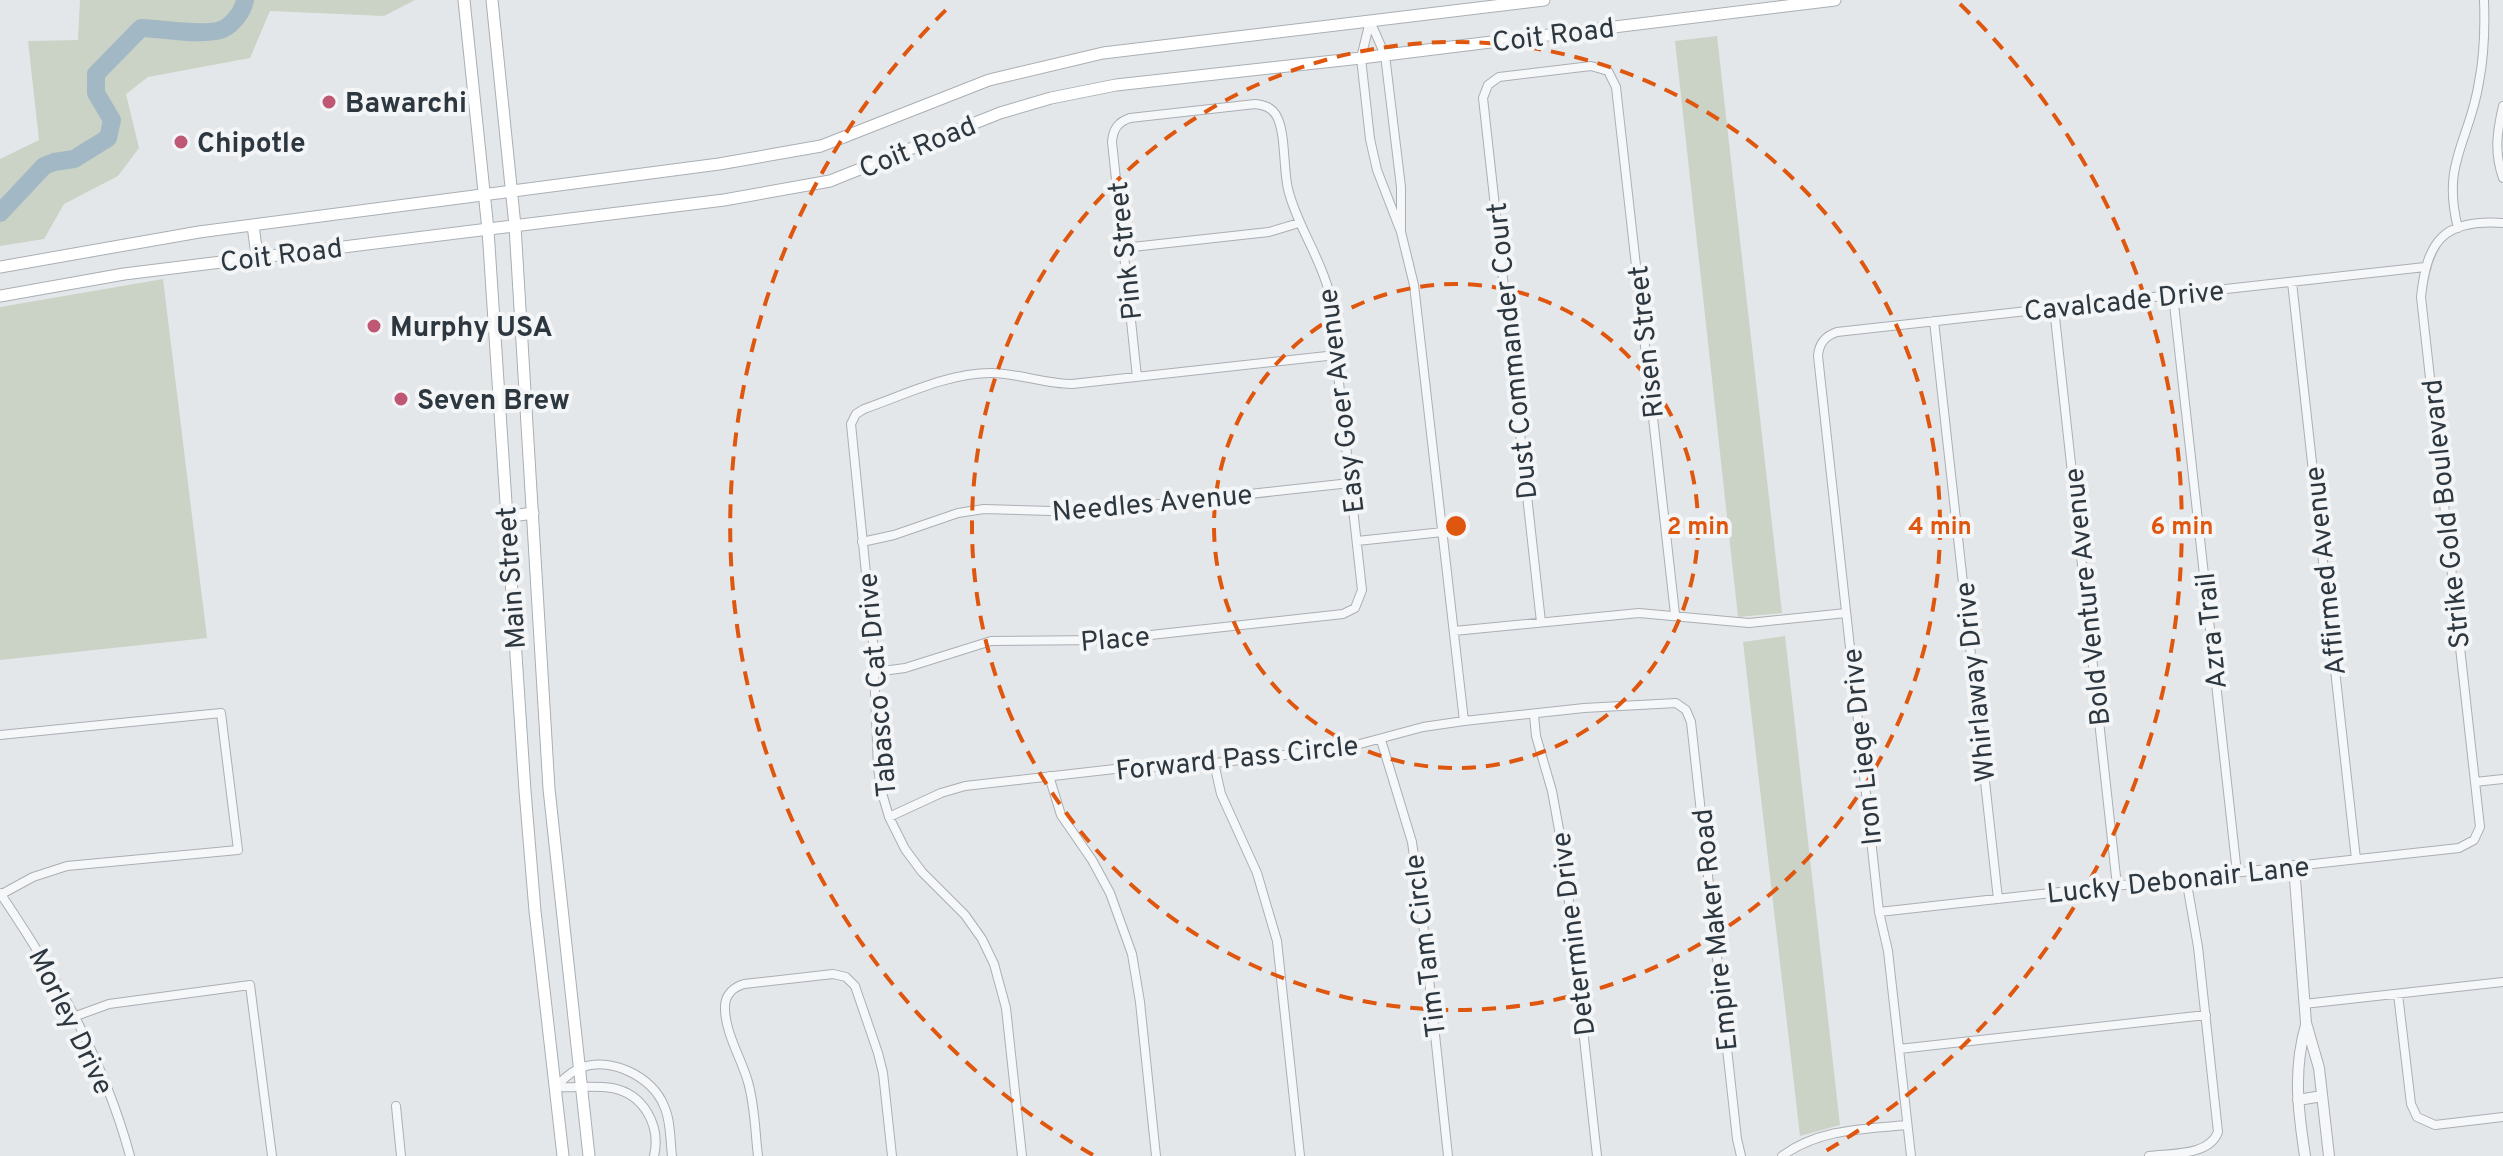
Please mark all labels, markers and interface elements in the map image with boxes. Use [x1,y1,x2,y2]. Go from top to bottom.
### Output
street label: Coit Road [1490,12,1617,62]
place label: Bawarchi [345,87,467,123]
marker: Bawarchi [320,93,338,111]
street label: Coit Road [854,109,982,189]
place label: Chipotle [197,127,306,163]
marker: Chipotle [172,133,190,151]
street label: Pink Street [1102,180,1152,322]
street label: Dust Commander Court [1481,201,1547,501]
street label: Coit Road [218,232,345,282]
street label: Risen Street [1622,264,1674,420]
street label: Cavalcade Drive [2022,275,2226,331]
street label: Easy Goer Avenue [1311,286,1375,515]
place label: Murphy USA [390,311,553,347]
marker: Murphy USA [365,317,383,335]
street label: Strike Gold Boulevard [2416,377,2480,650]
place label: Seven Brew [417,384,570,420]
marker: Seven Brew [392,390,410,408]
street label: Affirmed Avenue [2298,464,2356,677]
street label: Bold Venture Avenue [2058,466,2120,727]
street label: Needles Avenue [1051,478,1254,532]
street label: Main Street [490,505,536,650]
centre of rings [1442,512,1470,540]
text: 2 min [1667,513,1729,543]
text: 4 min [1908,513,1972,543]
text: 6 min [2151,513,2213,543]
street label: Tabasco Cat Drive [851,571,907,799]
street label: Azra Trail [2189,571,2237,691]
street label: Whirlaway Drive [1949,580,2005,784]
street label: Place [1079,620,1151,662]
street label: Iron Liege Drive [1836,646,1892,847]
street label: Forward Pass Circle [1114,729,1360,791]
street label: Empire Maker Road [1686,807,1748,1053]
street label: Determine Drive [1545,830,1605,1038]
street label: Lucky Debonair Lane [2045,850,2311,914]
street label: Tim Tam Circle [1398,852,1456,1039]
street label: Morley Drive [18,943,120,1101]

